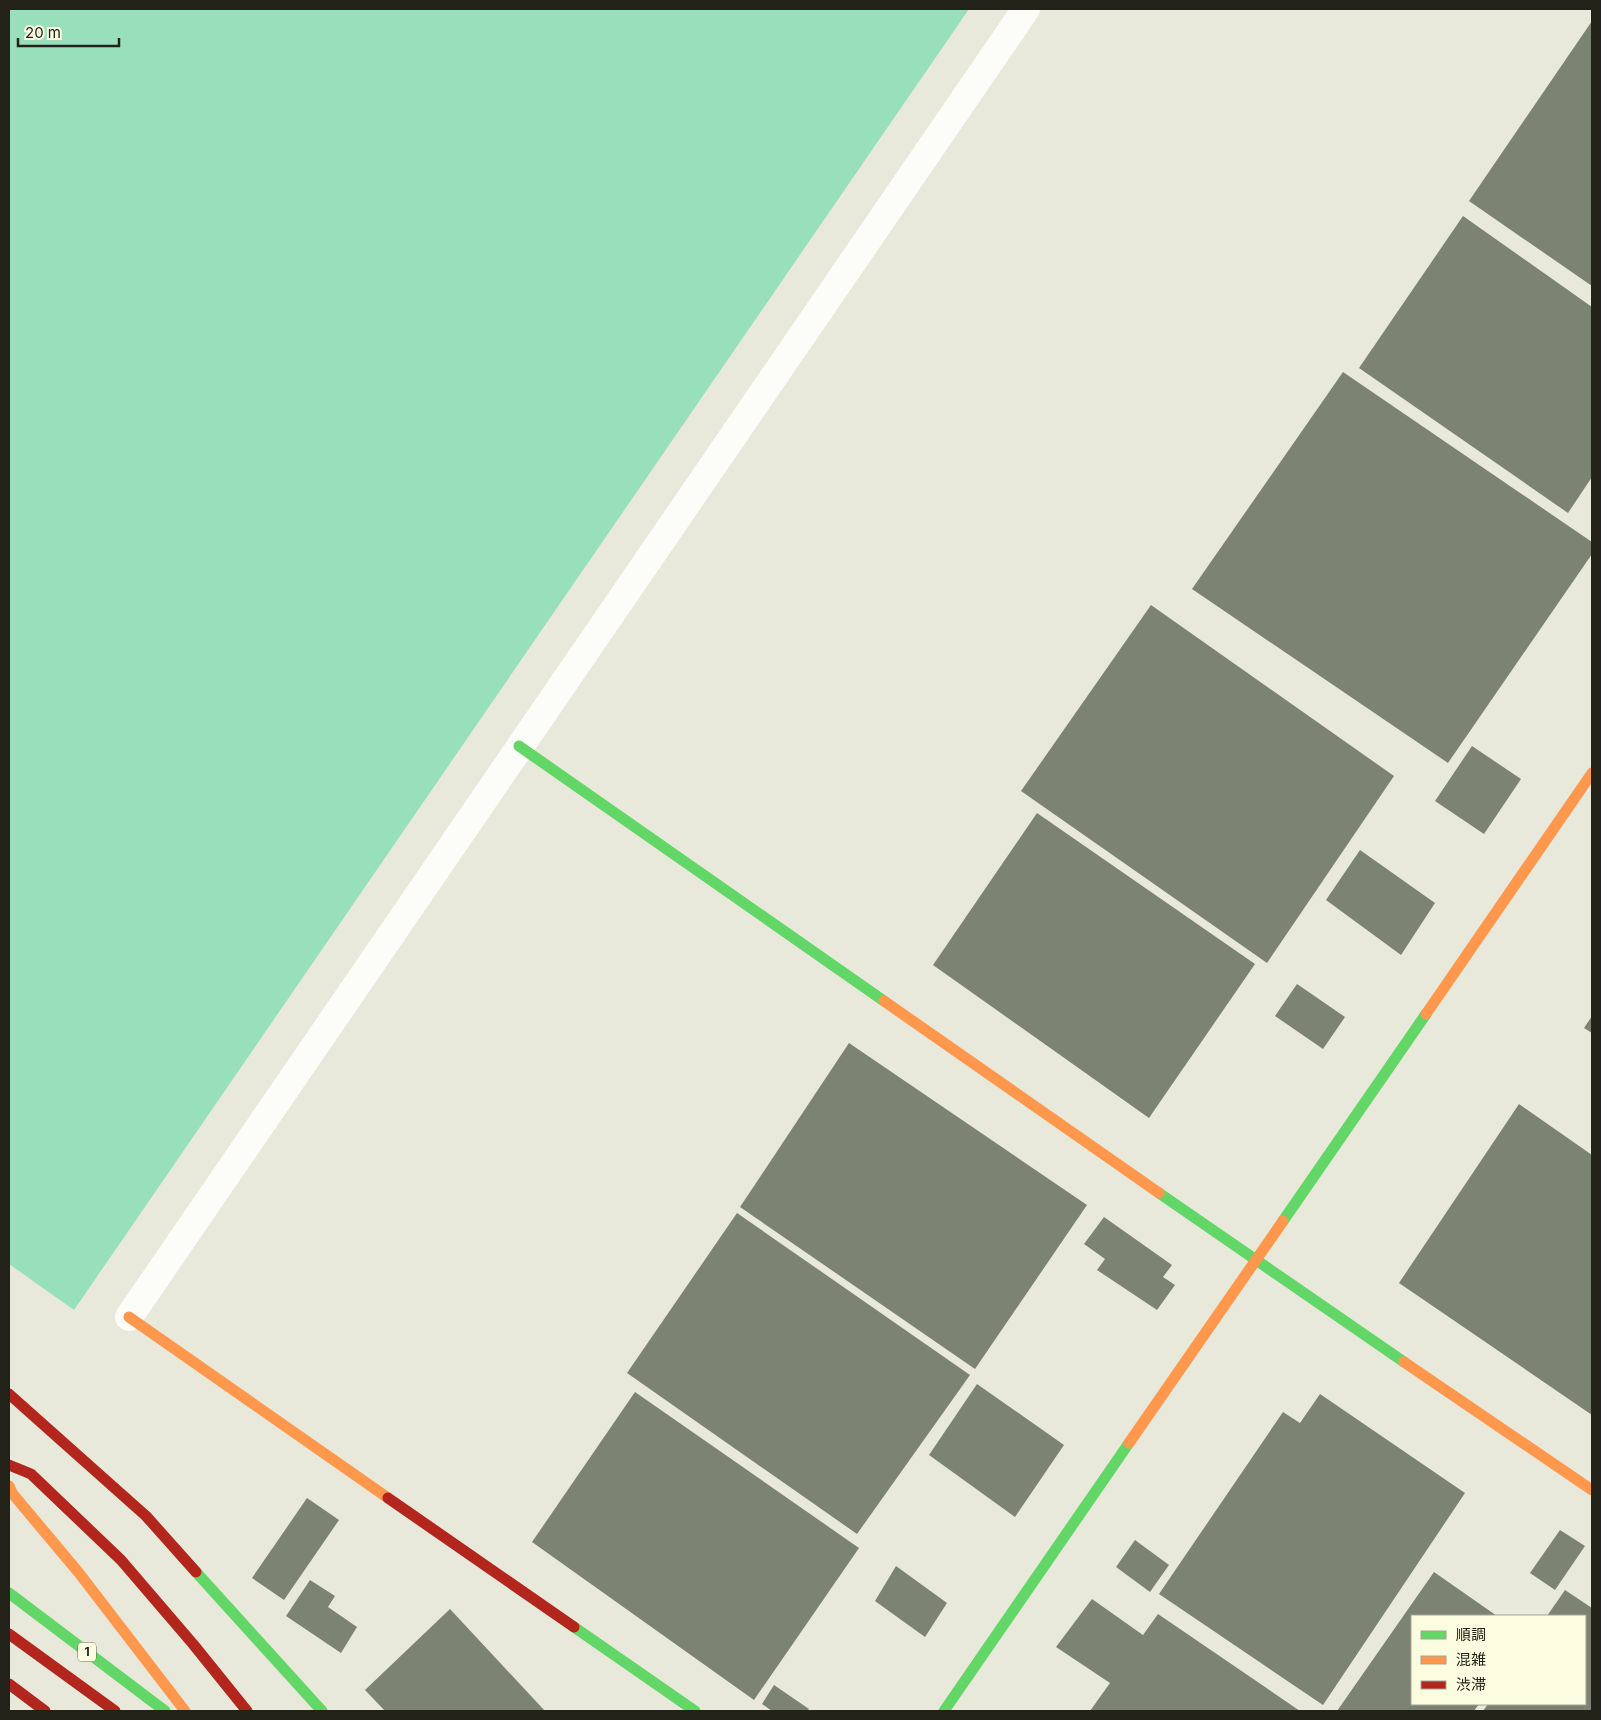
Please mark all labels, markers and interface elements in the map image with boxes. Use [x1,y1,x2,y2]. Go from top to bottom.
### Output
scale bar [18,15,119,47]
text: 20 m [25,23,61,42]
legend [1411,1615,1586,1705]
text: 順調 [1456,1625,1486,1644]
road number: 1 [78,1642,96,1661]
text: 混雑 [1456,1650,1486,1669]
text: 渋滞 [1456,1675,1486,1694]

